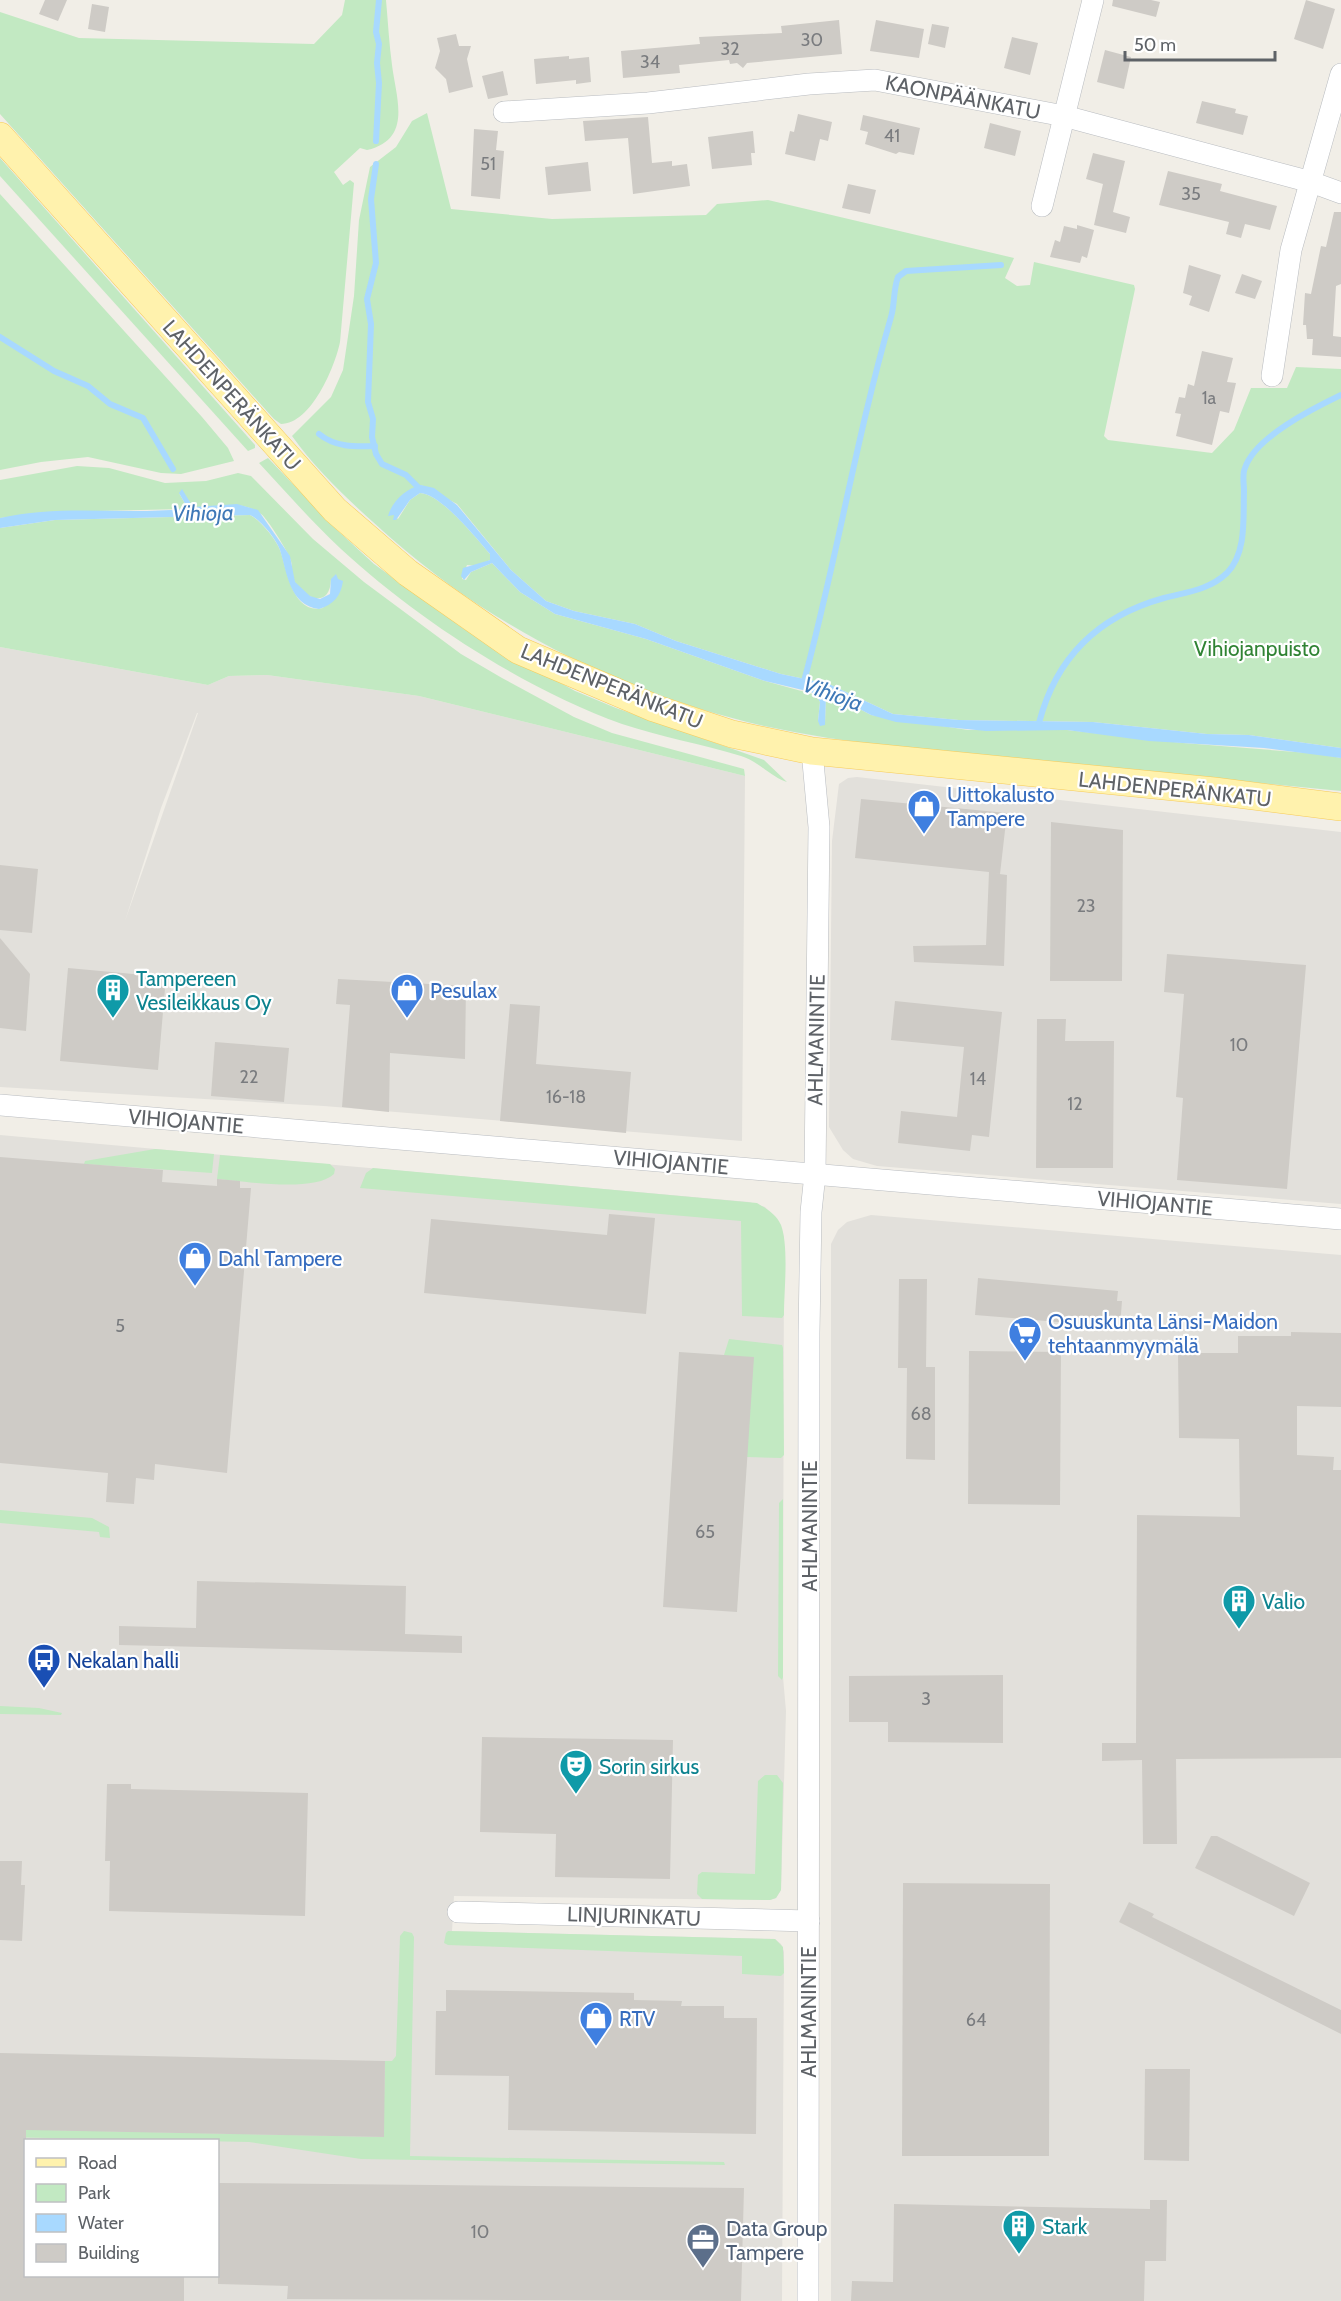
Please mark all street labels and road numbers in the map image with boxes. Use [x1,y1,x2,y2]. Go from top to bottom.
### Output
street label: KAONPÄÄNKATU [883,70,1043,124]
street label: LAHDENPERÄNKATU [158,315,306,475]
street label: LAHDENPERÄNKATU [517,638,707,734]
street label: LAHDENPERÄNKATU [1077,766,1273,812]
street label: AHLMANINTIE [802,974,830,1106]
street label: VIHIOJANTIE [127,1104,245,1138]
street label: VIHIOJANTIE [612,1145,730,1179]
street label: VIHIOJANTIE [1096,1186,1214,1220]
street label: AHLMANINTIE [797,1460,822,1592]
street label: LINJURINKATU [567,1901,701,1931]
street label: AHLMANINTIE [796,1946,821,2078]

